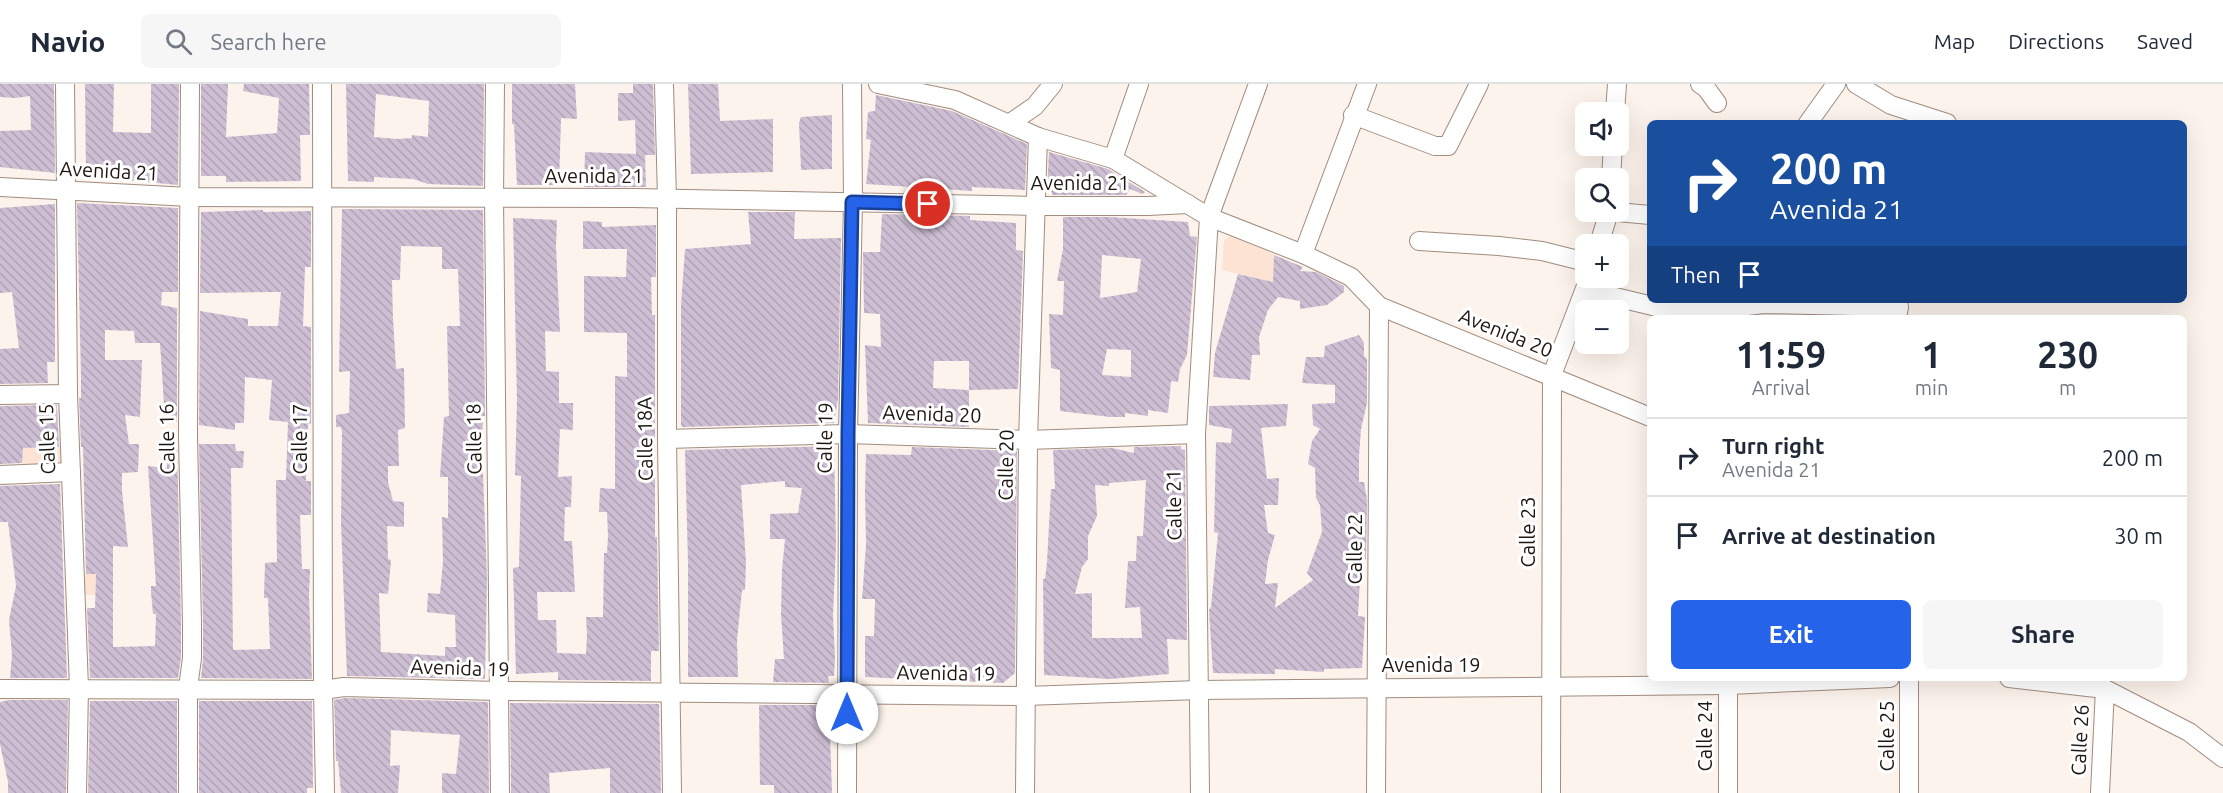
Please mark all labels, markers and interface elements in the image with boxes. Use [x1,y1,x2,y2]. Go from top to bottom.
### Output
search box [141,14,561,68]
icon: search [162,25,195,58]
text: Navio [30,26,105,57]
text: Search here [210,29,327,54]
text: Map [1934,29,1975,53]
text: Directions [2008,29,2104,53]
text: Saved [2137,29,2193,53]
map controls [1575,102,1629,354]
button: sound [1575,102,1629,156]
icon: right [1671,144,1749,222]
text: 200 m [1770,145,1887,192]
street label: Avenida 21 [59,156,159,185]
street label: Avenida 21 [545,164,643,187]
button: search [1575,168,1629,222]
street label: Avenida 21 [1031,171,1129,194]
pin [902,178,953,229]
icon: arrive [911,187,944,220]
text: Avenida 21 [1770,194,1904,224]
button: + [1575,234,1629,288]
icon: arrive [1733,258,1766,291]
text: Then [1671,262,1721,287]
button: − [1575,300,1629,354]
street label: Avenida 20 [1456,303,1556,362]
text: 11:59 [1736,334,1826,375]
text: 1 [1921,334,1942,375]
text: 230 [2037,334,2098,375]
text: Arrival [1752,376,1810,399]
text: min [1915,376,1948,399]
text: m [2059,376,2076,399]
street label: Calle 18A [632,397,657,481]
street label: Avenida 20 [882,400,982,427]
street label: Calle 19 [812,402,837,474]
street label: Calle 15 [34,403,59,475]
street label: Calle 16 [154,403,179,475]
street label: Calle 17 [288,403,311,475]
street label: Calle 18 [461,403,486,475]
street label: Calle 20 [993,429,1018,501]
text: Turn right [1722,433,1824,458]
icon: right [1671,441,1704,474]
text: 200 m [2102,445,2163,470]
text: Avenida 21 [1722,458,1821,481]
street label: Calle 21 [1161,469,1186,541]
street label: Calle 23 [1516,496,1539,568]
street label: Calle 22 [1343,513,1366,585]
icon: arrive [1671,519,1704,552]
text: Arrive at destination [1722,523,1936,548]
text: 30 m [2114,523,2163,548]
button: Exit [1671,600,1911,669]
button: Share [1923,600,2163,669]
street label: Avenida 19 [1382,653,1480,676]
street label: Avenida 19 [410,654,510,681]
street label: Avenida 19 [896,660,996,685]
position arrow [815,681,879,745]
street label: Calle 24 [1693,700,1716,772]
street label: Calle 25 [1875,700,1898,772]
street label: Calle 26 [2066,704,2093,776]

